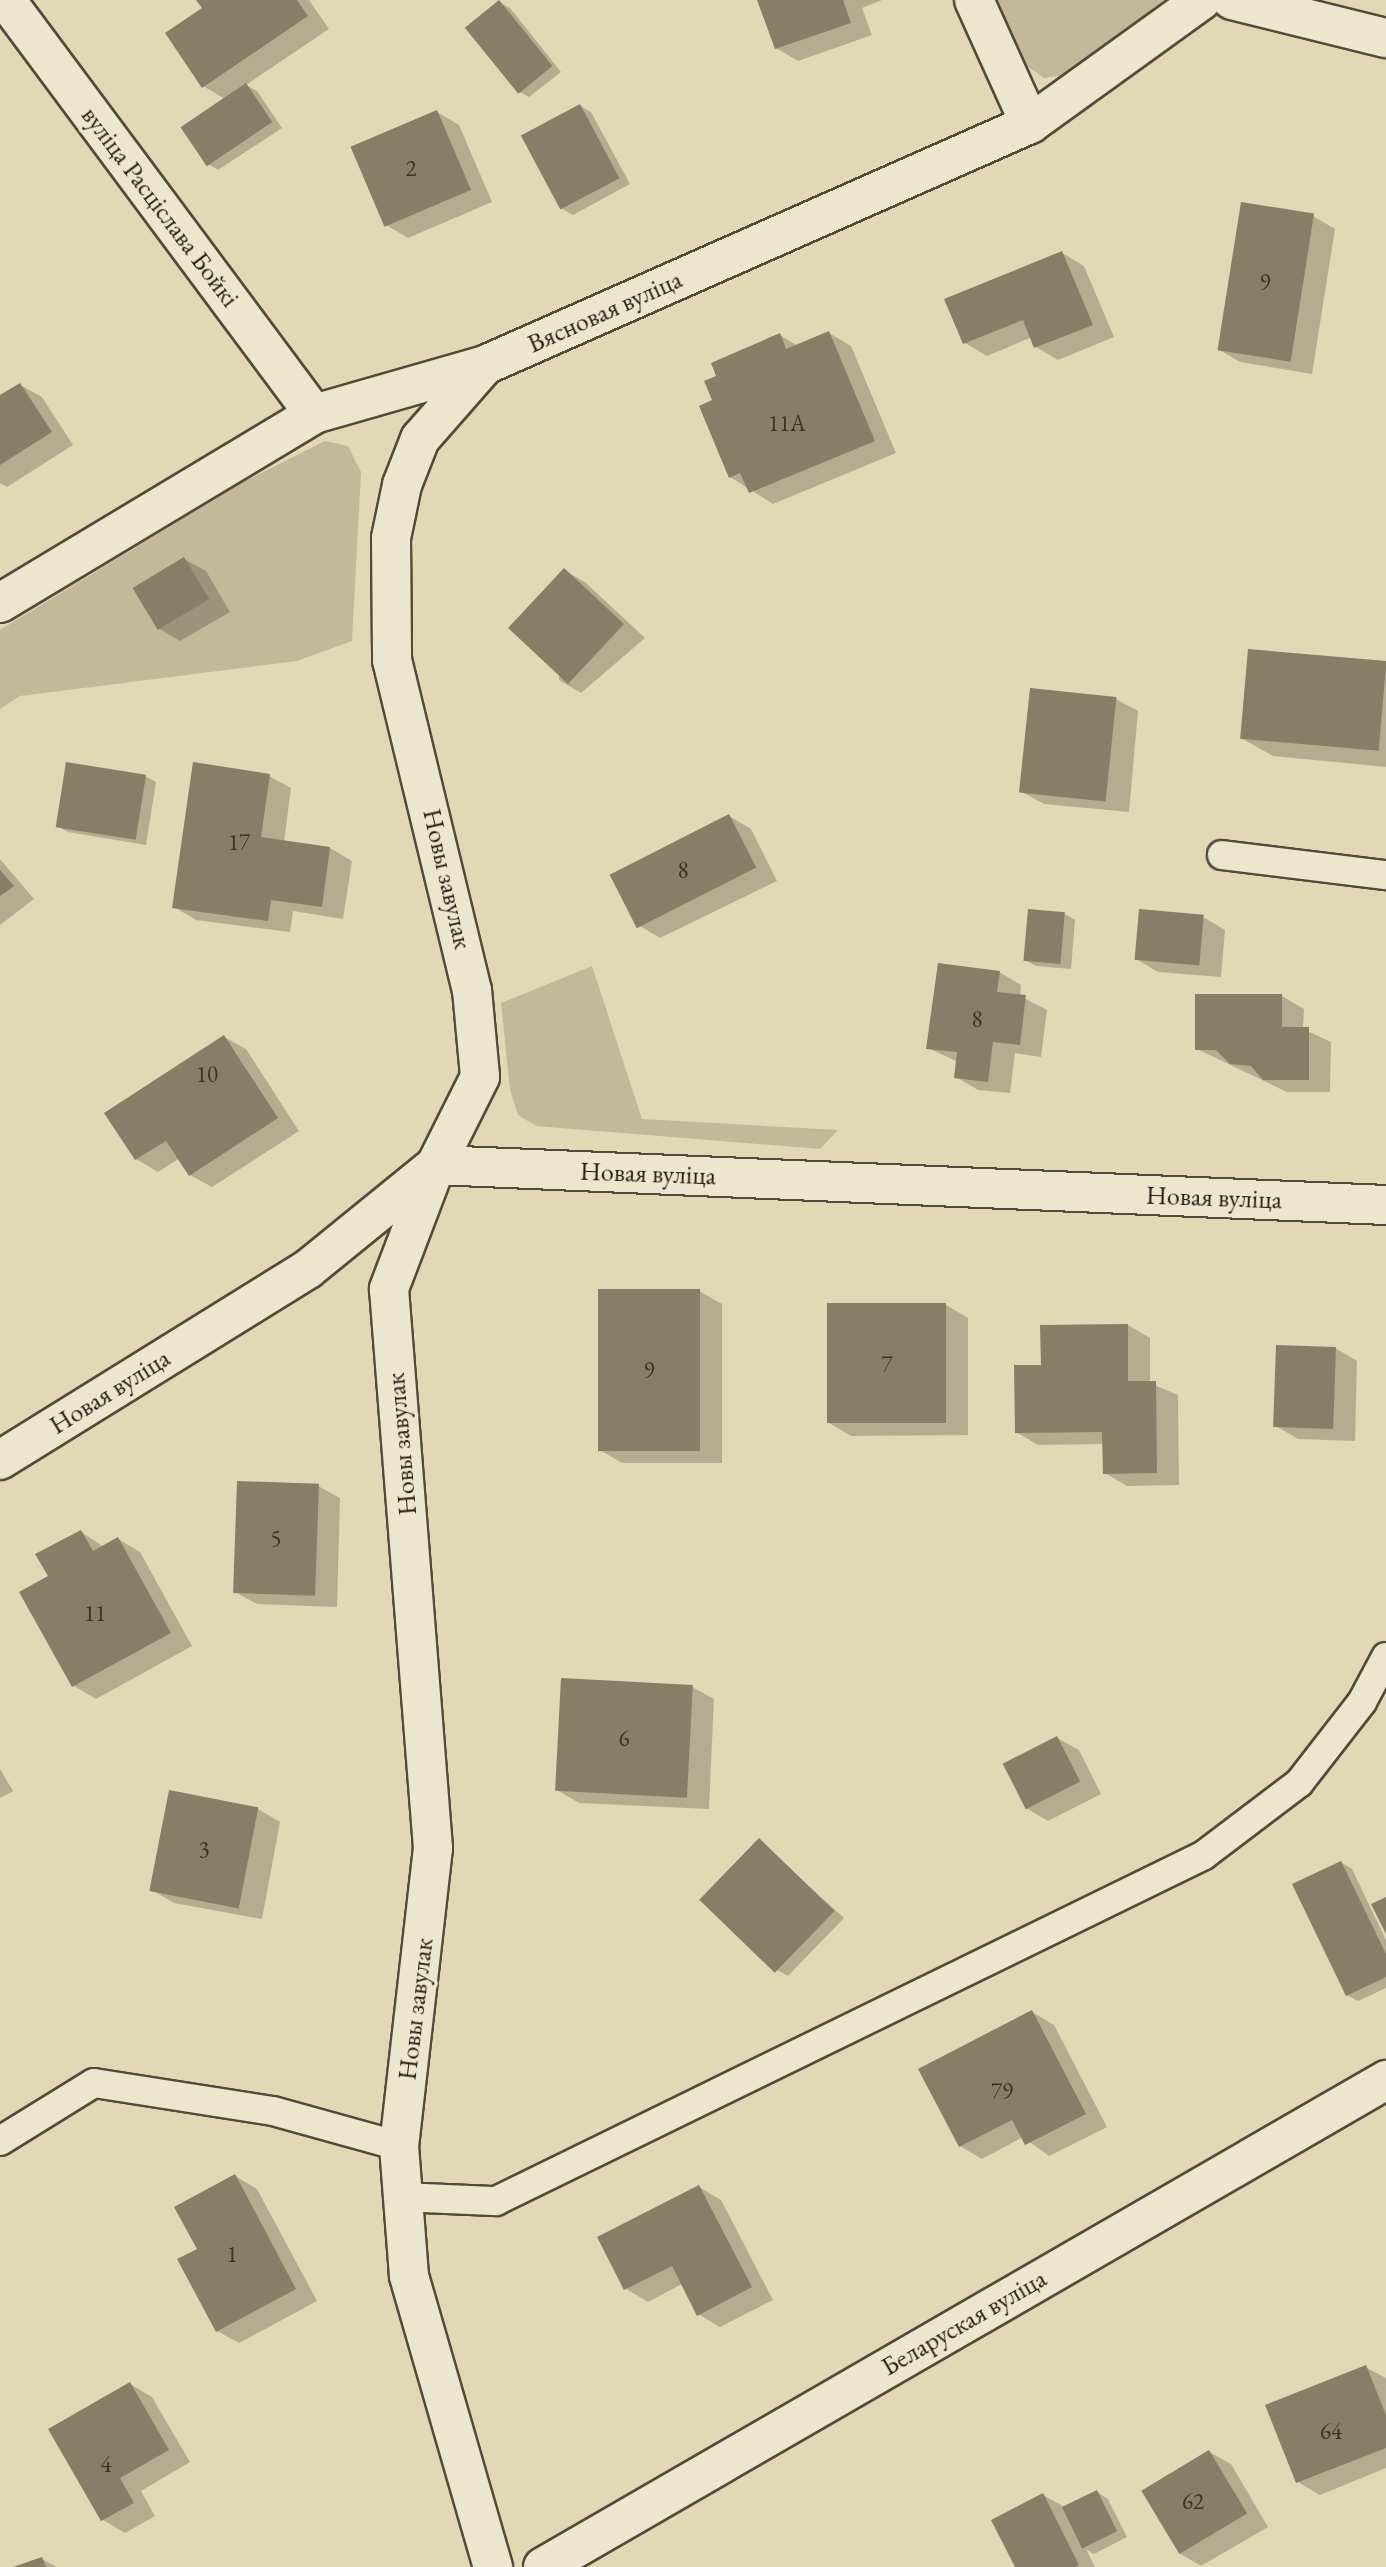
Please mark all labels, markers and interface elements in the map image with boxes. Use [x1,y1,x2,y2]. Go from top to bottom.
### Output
street label: вуліца Расціслава Бойкі [75,101,245,313]
house number: 2 [405,154,417,182]
street label: Вясновая вуліца [523,264,687,360]
house number: 9 [1259,268,1271,296]
house number: 11А [768,409,806,437]
street label: Новы завулак [416,806,478,952]
house number: 17 [228,828,250,856]
house number: 8 [677,856,689,884]
house number: 8 [971,1005,983,1033]
house number: 10 [196,1060,218,1088]
street label: Новая вуліца [579,1156,717,1192]
street label: Новая вуліца [1145,1180,1283,1216]
street label: Новая вуліца [44,1343,176,1441]
house number: 7 [881,1350,893,1378]
house number: 9 [643,1356,655,1384]
street label: Новы завулак [380,1371,424,1517]
house number: 5 [270,1524,282,1552]
house number: 11 [84,1599,106,1627]
house number: 6 [618,1724,630,1752]
house number: 3 [198,1835,210,1863]
street label: Новы завулак [392,1936,440,2082]
house number: 79 [991,2077,1013,2105]
house number: 1 [226,2240,238,2268]
street label: Беларуская вуліца [876,2263,1052,2383]
house number: 64 [1320,2417,1342,2445]
house number: 4 [100,2450,112,2478]
house number: 62 [1182,2487,1204,2515]

